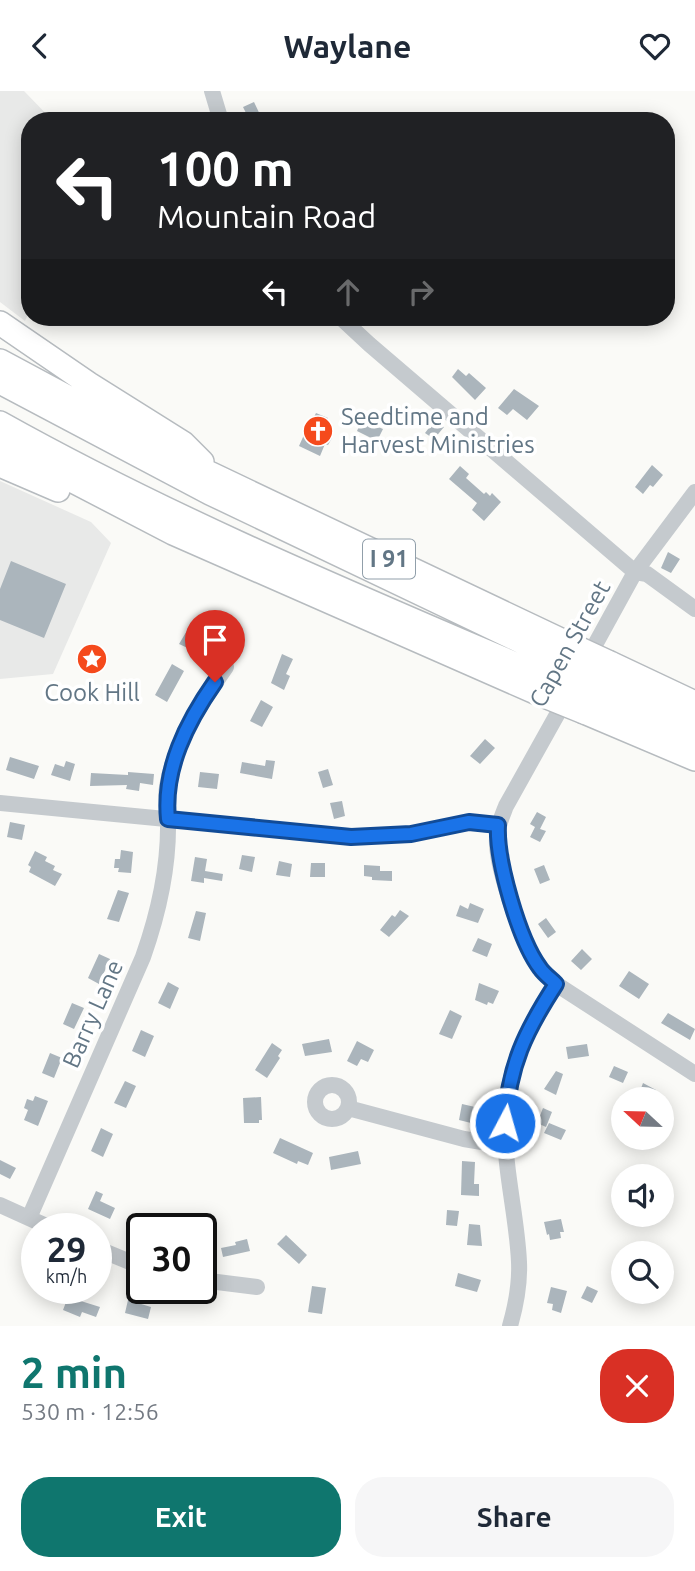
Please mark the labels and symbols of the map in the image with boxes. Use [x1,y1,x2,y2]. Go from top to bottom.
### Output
place label: Seedtime and Harvest Ministries [341,403,535,458]
church icon: Seedtime and Harvest Ministries [301,414,335,448]
road number: I 91 [363,539,415,579]
street label: Capen Street [524,575,616,712]
pin [185,610,245,682]
place icon: Cook Hill [75,642,109,676]
place label: Cook Hill [44,679,140,706]
street label: Barry Lane [57,956,128,1072]
position arrow [468,1086,542,1160]
north arrow [611,1087,674,1150]
speed limit sign: 30 [126,1213,217,1304]

